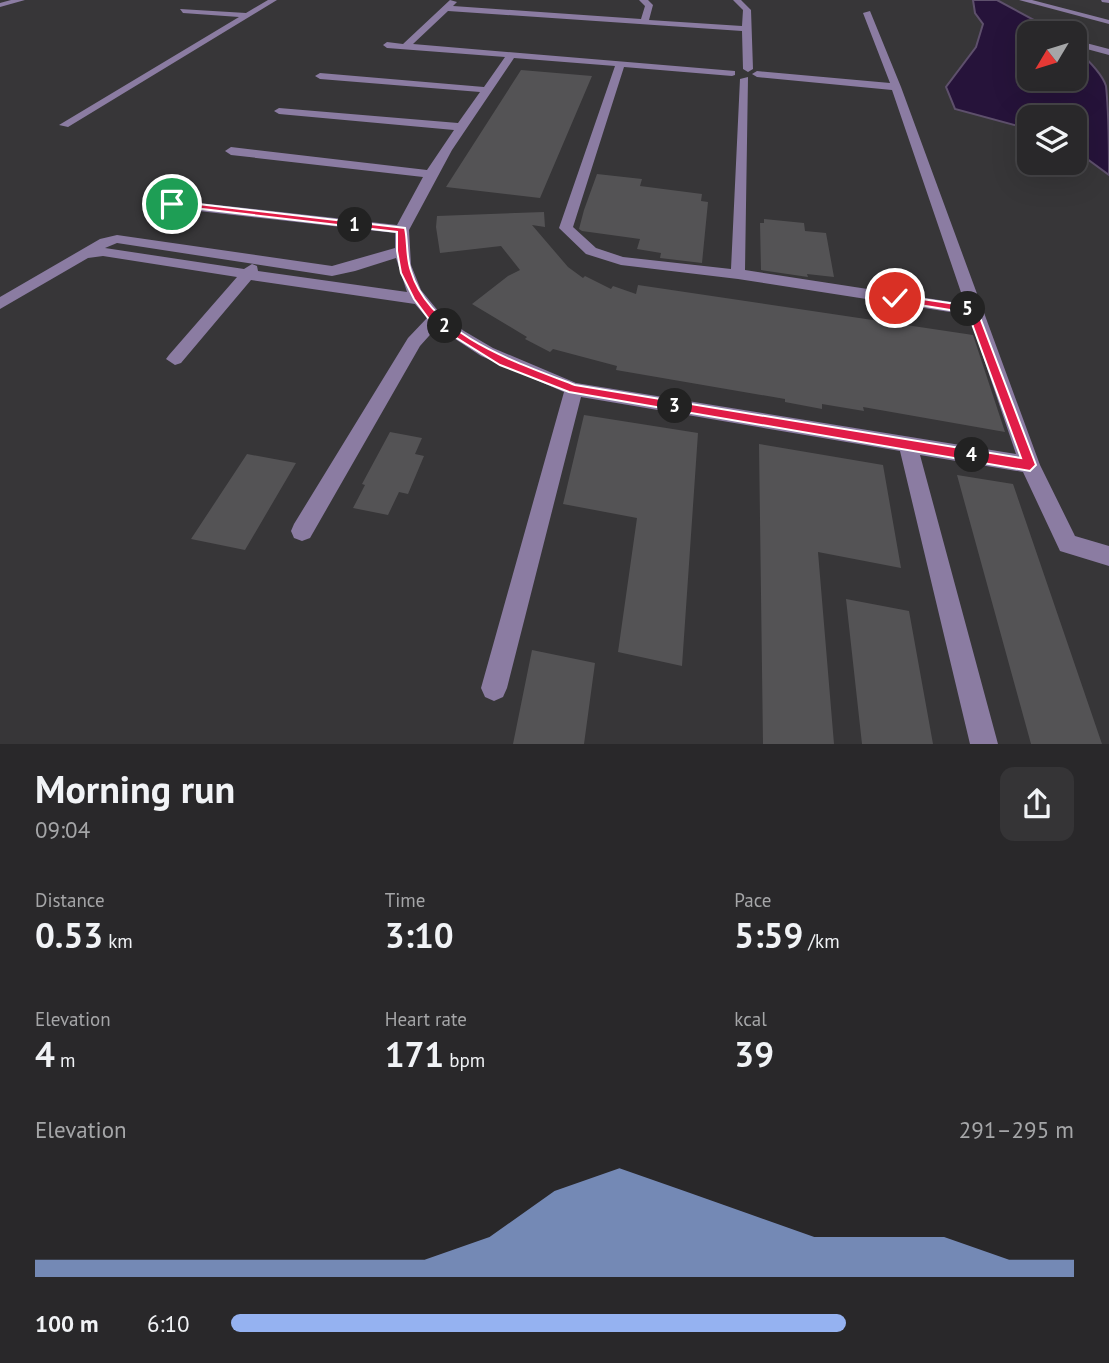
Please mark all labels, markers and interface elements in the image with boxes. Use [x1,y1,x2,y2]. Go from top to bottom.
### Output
north arrow [1017,21,1087,91]
map controls [1017,21,1087,175]
button: layers [1017,105,1087,175]
pin [142,174,202,234]
icon: arrive [153,185,191,223]
pin: 1 [338,208,372,243]
text: 1 [349,212,360,236]
pin [865,268,925,328]
icon: check [876,279,914,317]
pin: 5 [950,292,986,326]
text: 5 [962,296,973,320]
pin: 2 [428,308,462,344]
text: 2 [439,313,450,337]
pin: 3 [658,388,692,424]
text: 3 [669,393,680,417]
pin: 4 [954,438,990,472]
text: 4 [966,442,977,466]
text: Morning run [35,764,235,813]
button: share [1000,767,1074,841]
text: 09:04 [35,815,90,844]
text: Distance [35,888,105,912]
text: Time [385,888,425,912]
text: Pace [734,888,772,912]
text: 0.53 [35,912,103,958]
text: 3:10 [385,912,454,958]
text: 5:59 [734,912,803,958]
text: km [103,929,133,953]
text: /km [803,929,840,953]
text: Elevation [35,1007,111,1031]
text: Heart rate [385,1007,467,1031]
text: kcal [734,1007,767,1031]
text: 4 [35,1031,55,1077]
text: 171 [385,1031,444,1077]
text: 39 [734,1031,774,1077]
text: m [55,1048,75,1072]
text: bpm [444,1048,485,1072]
text: Elevation [35,1115,127,1144]
text: 291–295 m [959,1115,1074,1144]
text: 100 m [35,1309,98,1338]
text: 6:10 [147,1309,190,1338]

